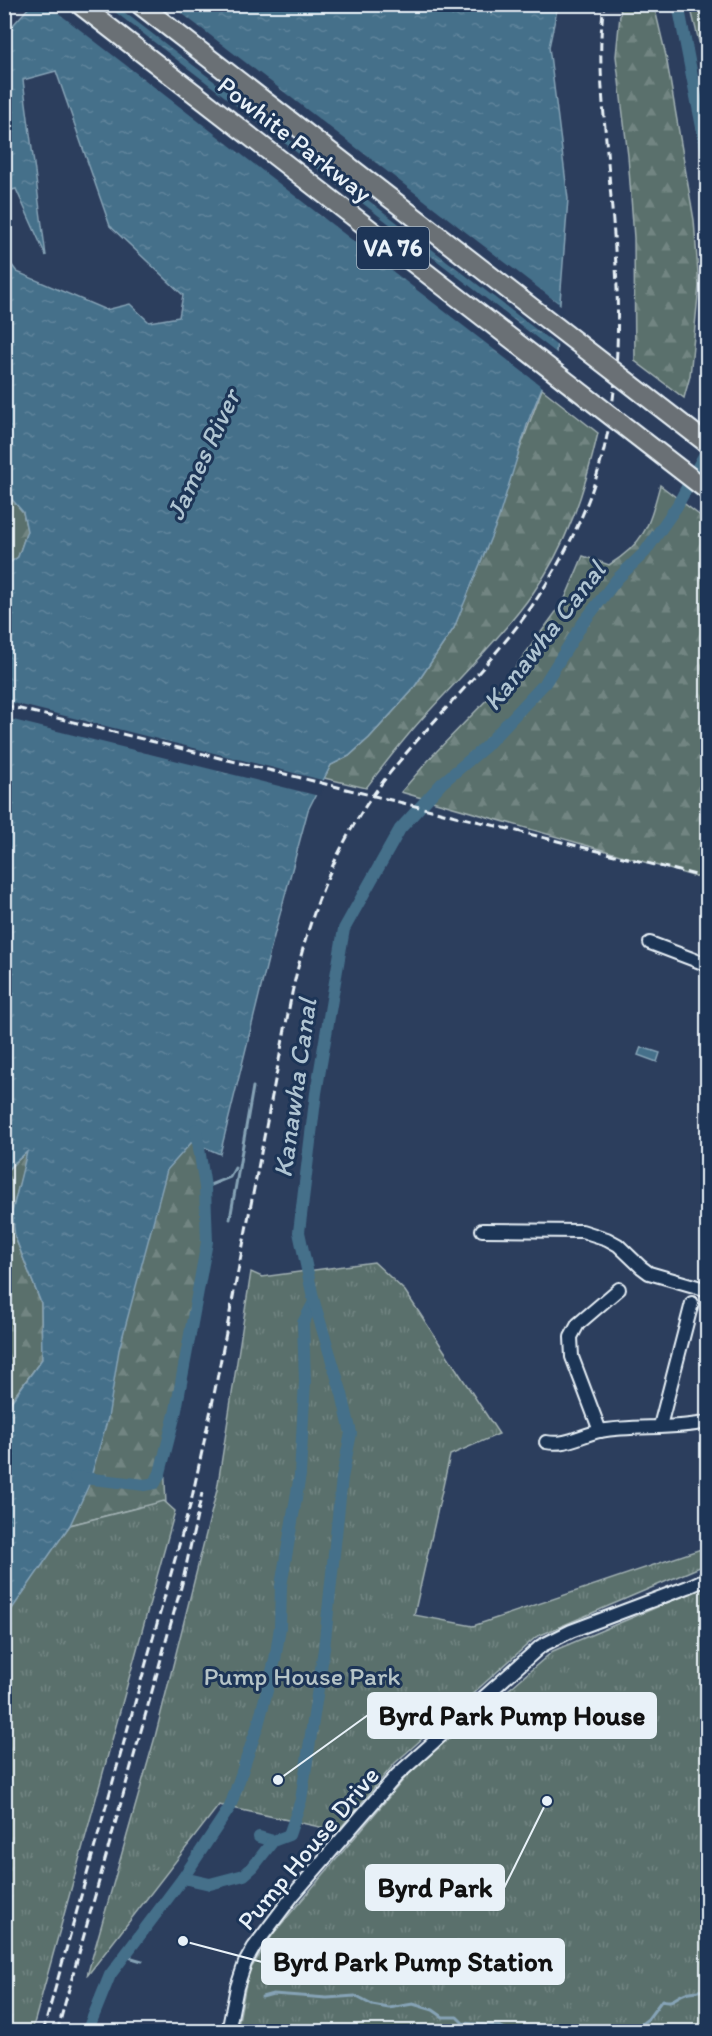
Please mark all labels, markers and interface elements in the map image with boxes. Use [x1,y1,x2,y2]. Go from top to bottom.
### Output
street label: Powhite Parkway [211,69,379,209]
road number: VA 76 [357,227,429,269]
water label: James River [158,381,248,525]
water label: Kanawha Canal [475,553,614,717]
water label: Kanawha Canal [266,994,324,1180]
park label: Pump House Park [204,1660,400,1692]
callout: Byrd Park Pump House [368,1693,656,1738]
text: Byrd Park Pump House [379,1699,646,1732]
street label: Pump House Drive [230,1760,386,1936]
callout: Byrd Park [366,1865,504,1910]
text: Byrd Park [378,1871,493,1904]
callout: Byrd Park Pump Station [262,1939,564,1984]
text: Byrd Park Pump Station [273,1945,554,1978]

